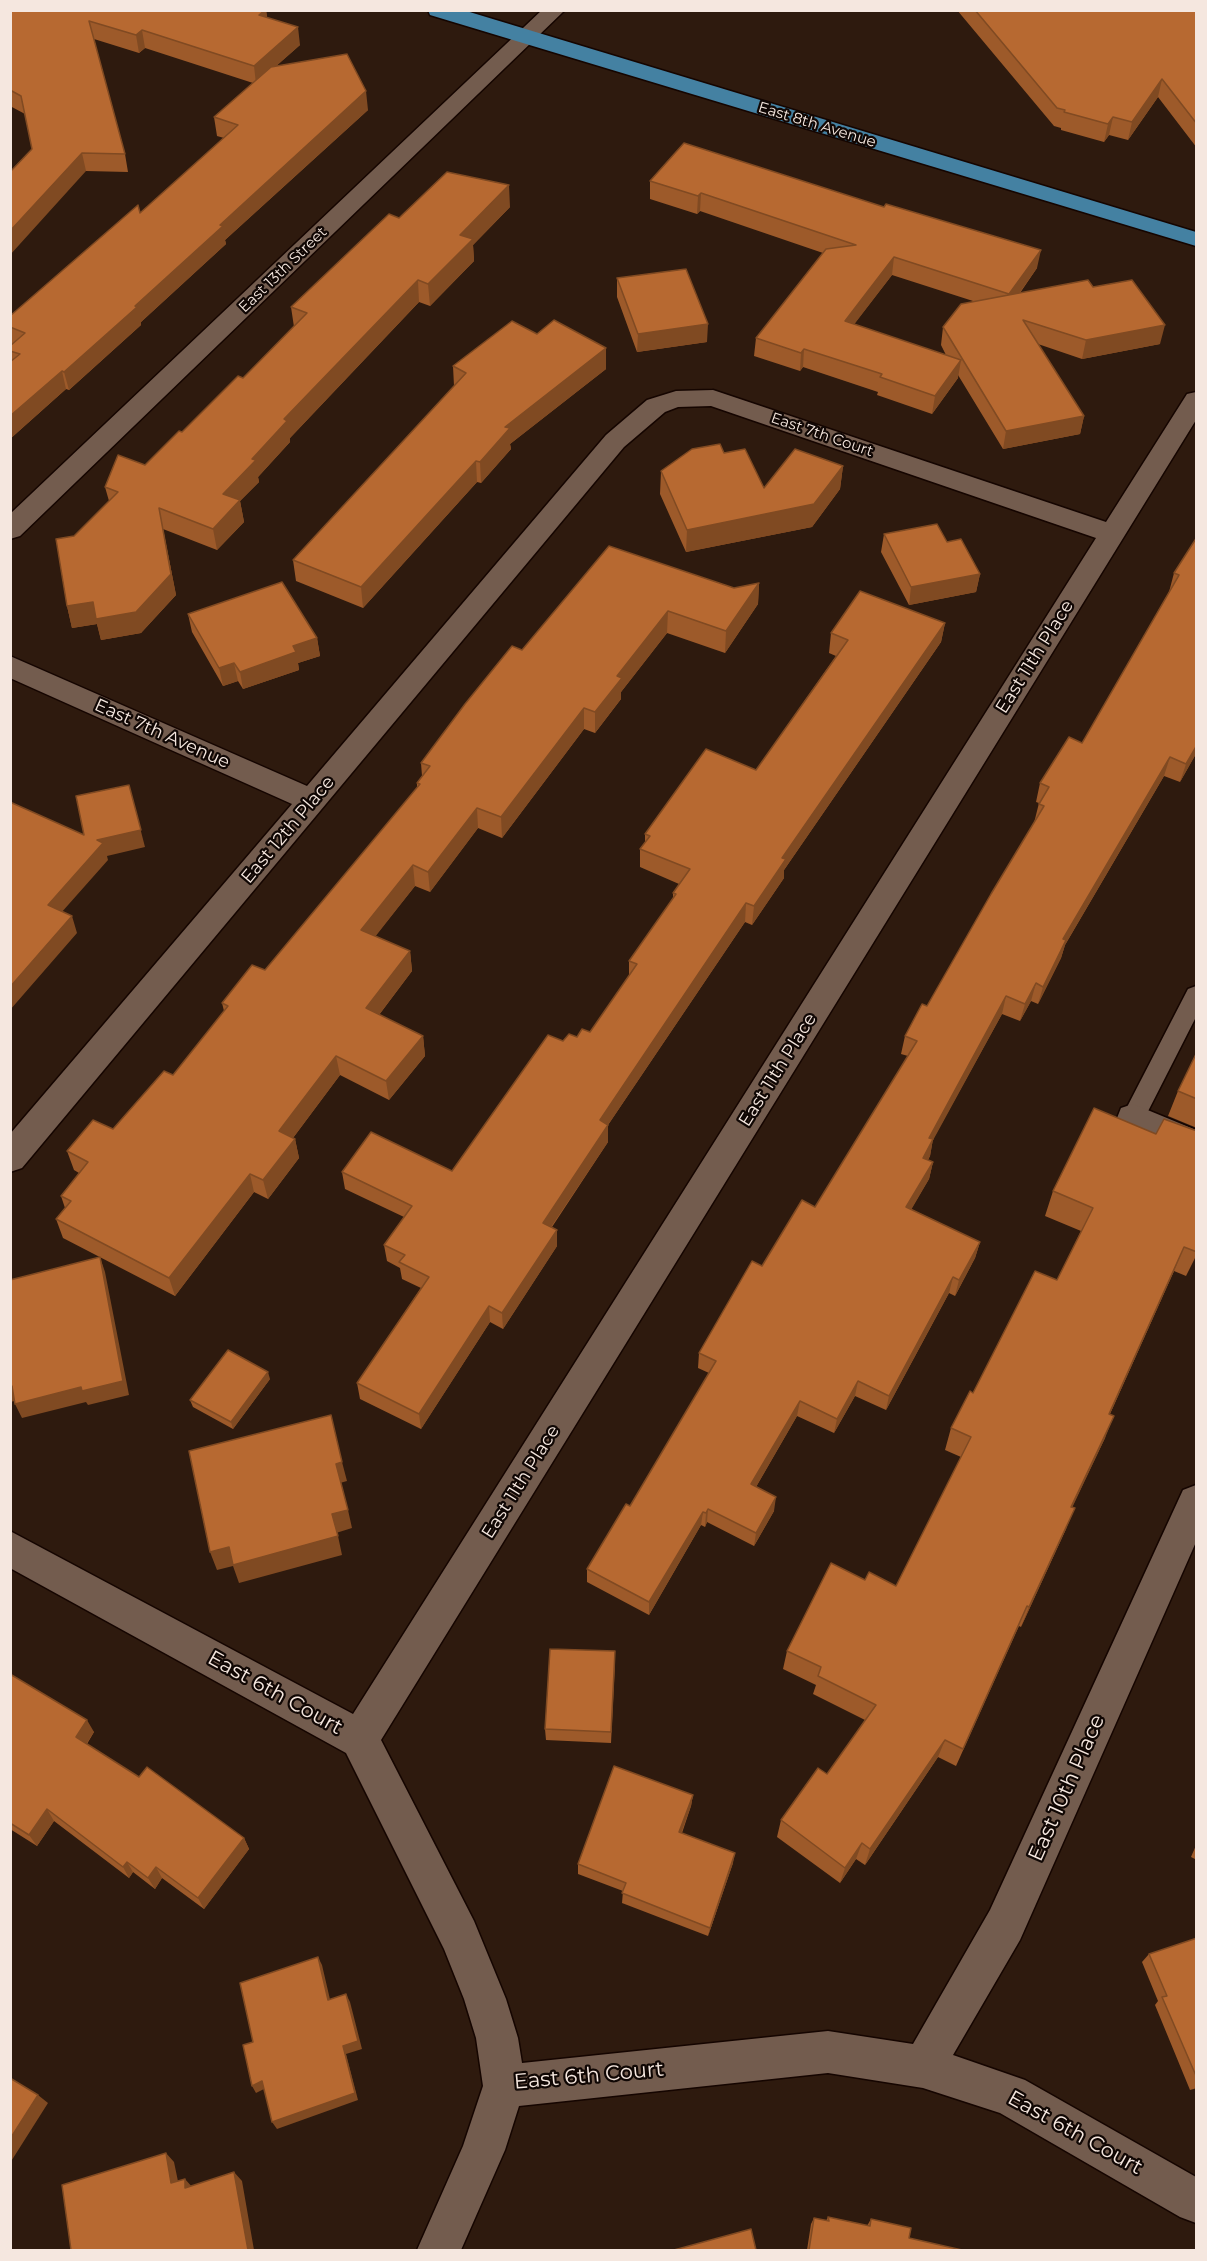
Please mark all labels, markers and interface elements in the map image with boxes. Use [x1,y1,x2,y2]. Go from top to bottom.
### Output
street label: East 8th Avenue [756,98,878,152]
street label: East 13th Street [235,223,331,317]
street label: East 7th Court [768,409,876,461]
street label: East 11th Place [991,596,1079,718]
street label: East 7th Avenue [91,694,233,774]
street label: East 12th Place [237,772,339,888]
street label: East 11th Place [734,1009,822,1131]
street label: East 11th Place [477,1421,565,1543]
street label: East 6th Court [203,1645,347,1741]
street label: East 10th Place [1023,1711,1111,1865]
street label: East 6th Court [513,2057,665,2095]
street label: East 6th Court [1003,2085,1147,2181]

